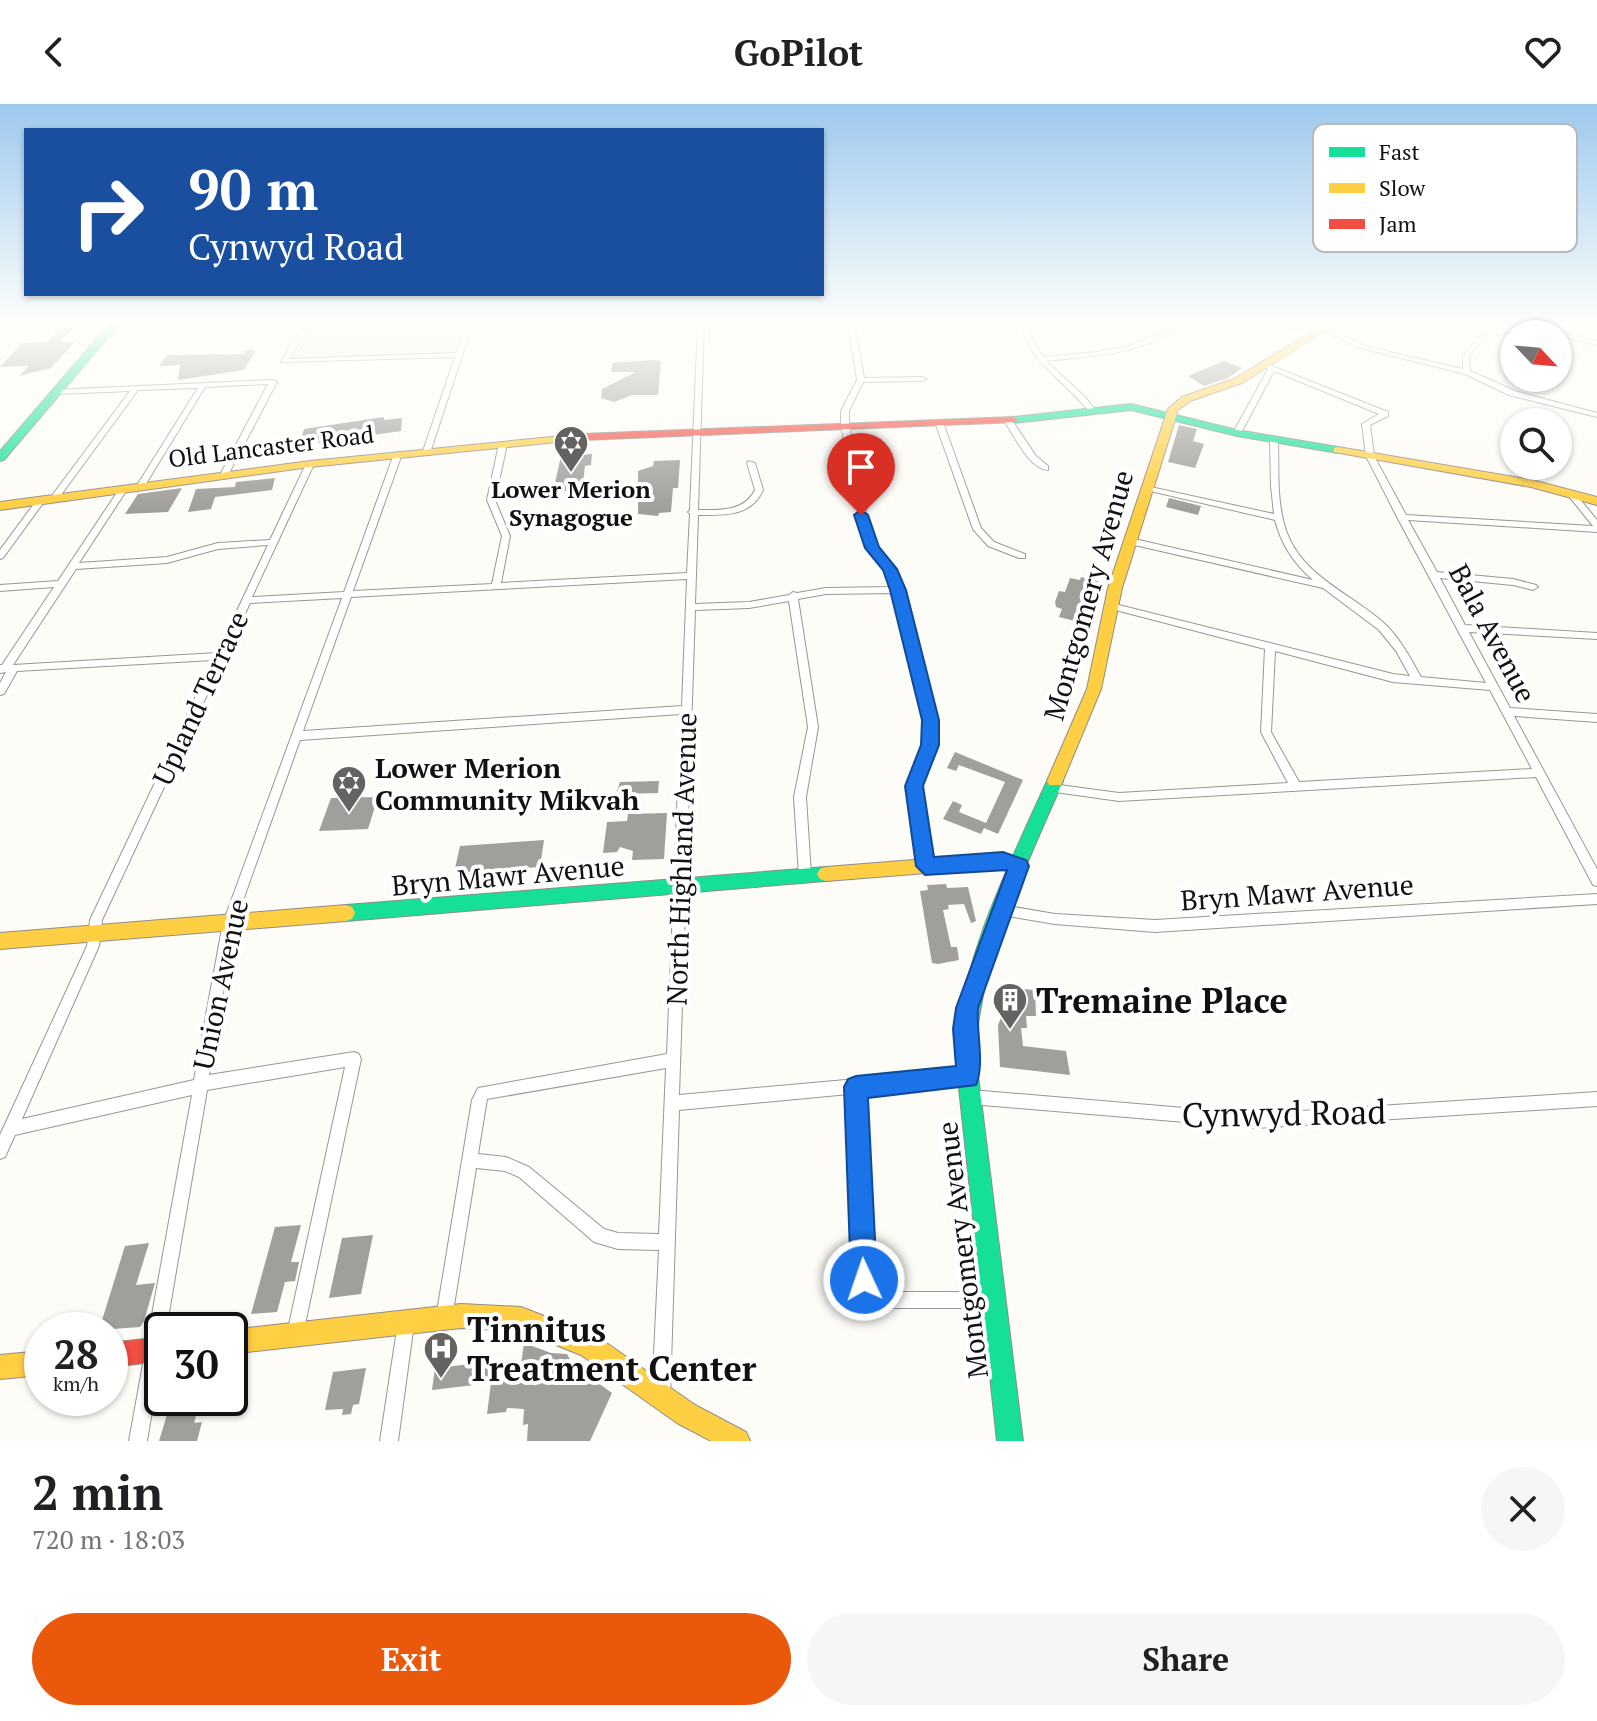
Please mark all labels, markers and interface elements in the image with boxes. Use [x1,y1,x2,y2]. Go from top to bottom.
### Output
text: GoPilot [734,29,863,76]
icon: back [32,30,76,74]
icon: heart [1521,30,1565,74]
legend [1313,124,1577,252]
text: Fast [1379,137,1420,166]
text: 90 m [188,152,318,226]
icon: right [56,160,160,264]
text: Slow [1379,173,1426,202]
text: Jam [1379,209,1417,238]
text: Cynwyd Road [188,223,404,270]
north arrow [1500,320,1572,392]
map controls [1500,320,1572,480]
button: search [1500,408,1572,480]
street label: Old Lancaster Road [166,418,376,474]
synagogue icon: Lower Merion Synagogue [552,424,590,474]
pin [827,433,895,515]
icon: arrive [839,445,883,489]
street label: Montgomery Avenue [1035,466,1141,724]
place label: Lower Merion Synagogue [491,473,651,533]
street label: Bala Avenue [1441,557,1545,709]
street label: Upland Terrace [143,605,257,791]
street label: North Highland Avenue [657,712,705,1006]
place label: Lower Merion Community Mikvah [375,749,639,818]
synagogue icon: Lower Merion Community Mikvah [330,764,368,814]
street label: Bryn Mawr Avenue [390,846,626,904]
street label: Bryn Mawr Avenue [1179,865,1415,919]
street label: Union Avenue [184,895,256,1073]
place label: Tremaine Place [1036,978,1288,1023]
building icon: Tremaine Place [991,981,1029,1031]
street label: Cynwyd Road [1182,1089,1387,1137]
street label: Montgomery Avenue [928,1119,996,1381]
position arrow [822,1238,906,1322]
place label: Tinnitus Treatment Center [467,1307,757,1391]
speed limit sign: 30 [144,1312,248,1416]
text: 28 [53,1327,99,1380]
hospital icon: Tinnitus Treatment Center [422,1330,460,1380]
text: km/h [53,1370,99,1397]
text: 2 min [32,1460,163,1524]
button: close [1481,1467,1565,1551]
text: 720 m · 18:03 [32,1522,185,1556]
button: Exit [32,1613,791,1705]
button: Share [807,1613,1565,1705]

